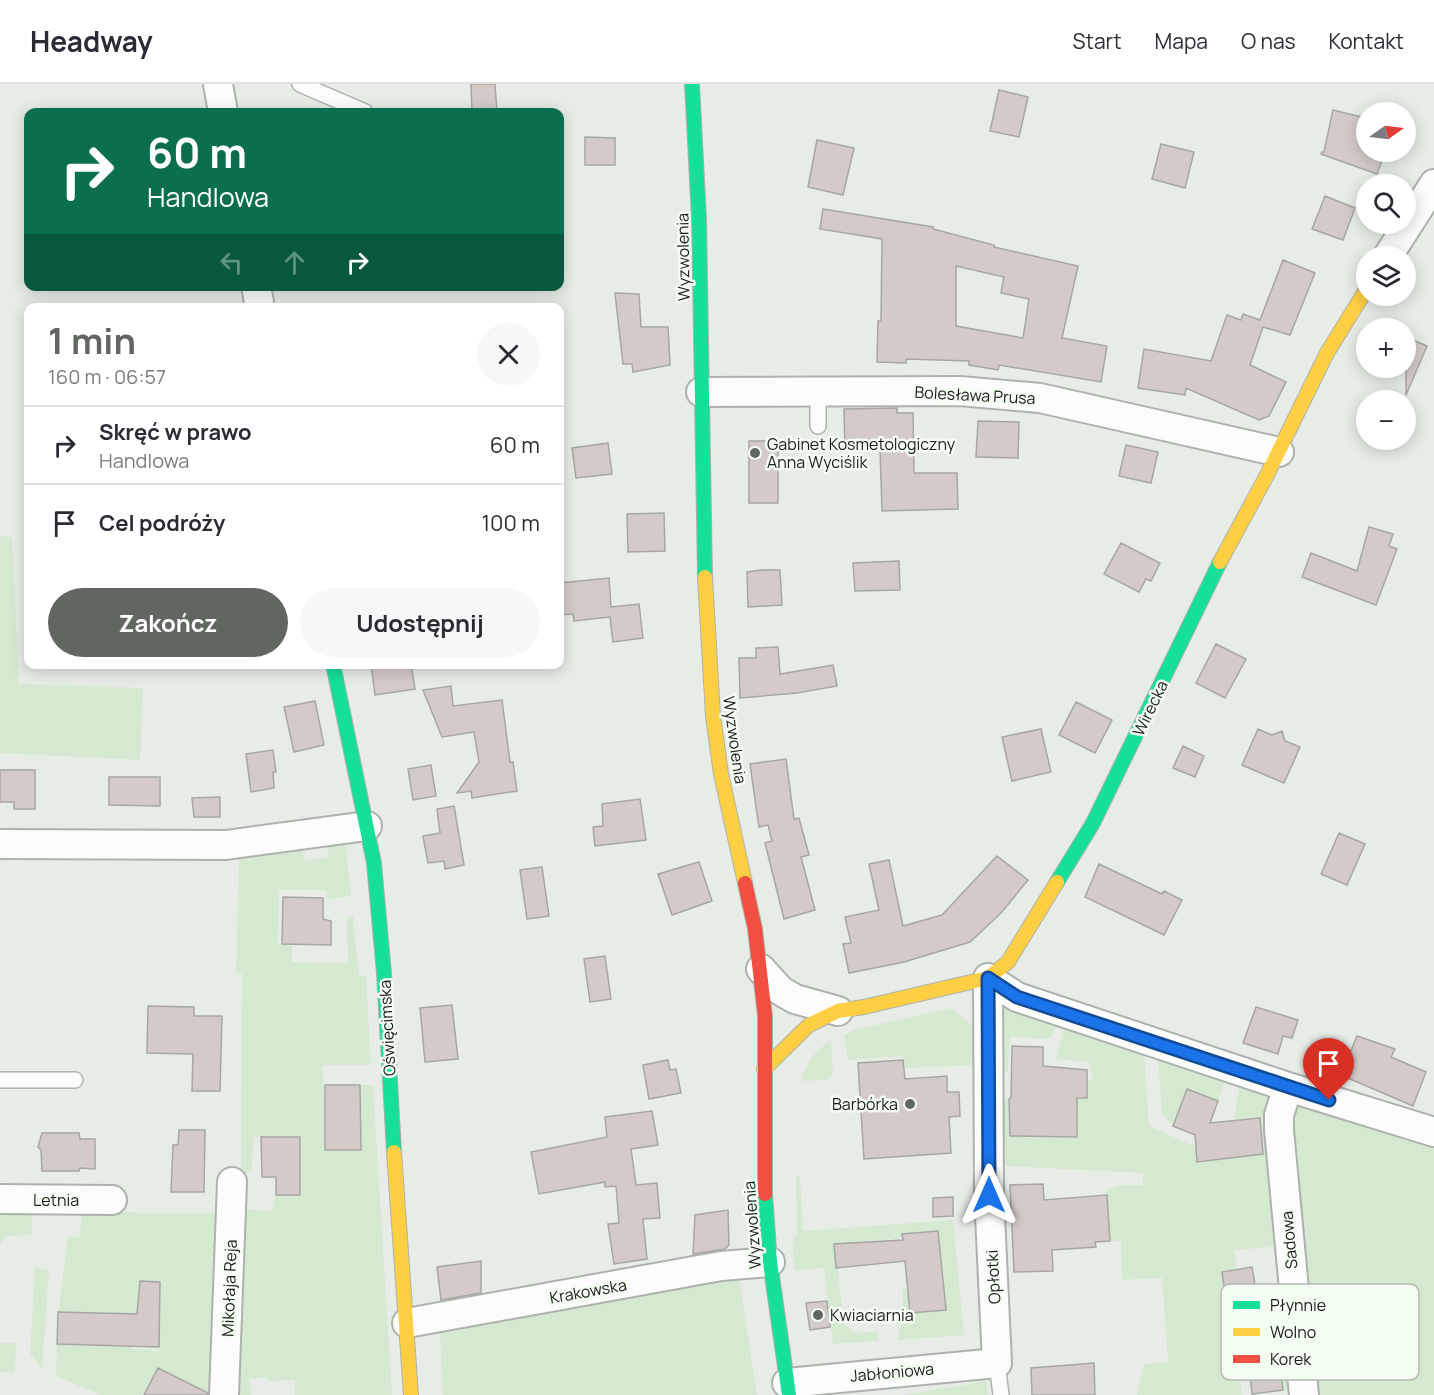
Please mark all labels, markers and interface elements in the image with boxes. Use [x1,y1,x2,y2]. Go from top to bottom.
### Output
text: Headway [30,22,153,60]
text: Start [1073,27,1122,55]
text: Mapa [1155,27,1208,55]
text: O nas [1241,27,1296,55]
text: Kontakt [1329,27,1404,55]
north arrow [1356,102,1416,162]
map controls [1356,102,1416,450]
text: 60 m [147,123,247,181]
icon: right [48,132,126,210]
button: search [1356,174,1416,234]
text: Handlowa [147,178,269,215]
street label: Wyzwolenia [671,213,695,301]
icon: left [215,246,248,279]
icon: ahead [278,246,311,279]
icon: right [341,246,374,279]
button: layers [1356,246,1416,306]
text: 1 min [48,316,136,365]
button: + [1356,318,1416,378]
button: close [477,323,540,386]
text: 160 m · 06:57 [48,363,166,390]
street label: Bolesława Prusa [914,381,1036,409]
button: − [1356,390,1416,450]
text: Skręć w prawo [99,417,252,447]
icon: right [48,429,81,462]
text: 60 m [490,430,540,460]
place label: Gabinet Kosmetologiczny Anna Wyciślik [767,433,956,473]
marker: Gabinet Kosmetologiczny Anna Wyciślik [748,446,762,460]
text: Handlowa [99,447,189,474]
icon: arrive [48,507,81,540]
text: Cel podróży [99,508,225,538]
text: 100 m [482,508,540,538]
button: Zakończ [48,588,288,657]
button: Udostępnij [300,588,540,657]
street label: Wirecka [1127,677,1173,739]
street label: Wyzwolenia [718,695,752,785]
street label: Oświęcimska [373,979,401,1077]
pin [1303,1038,1354,1100]
icon: arrive [1312,1047,1345,1080]
place label: Barbórka [832,1093,898,1115]
marker: Barbórka [903,1097,917,1111]
position arrow [957,1163,1021,1227]
street label: Wyzwolenia [738,1180,766,1270]
street label: Letnia [33,1189,79,1211]
street label: Sadowa [1276,1210,1302,1270]
street label: Mikołaja Reja [216,1239,242,1337]
street label: Opłotki [981,1249,1005,1305]
street label: Krakowska [548,1273,628,1309]
legend [1221,1284,1419,1380]
text: Płynnie [1270,1294,1326,1316]
place label: Kwiaciarnia [830,1304,914,1326]
marker: Kwiaciarnia [811,1308,825,1322]
text: Wolno [1270,1321,1316,1343]
text: Korek [1270,1348,1312,1370]
street label: Jabłoniowa [849,1357,935,1387]

